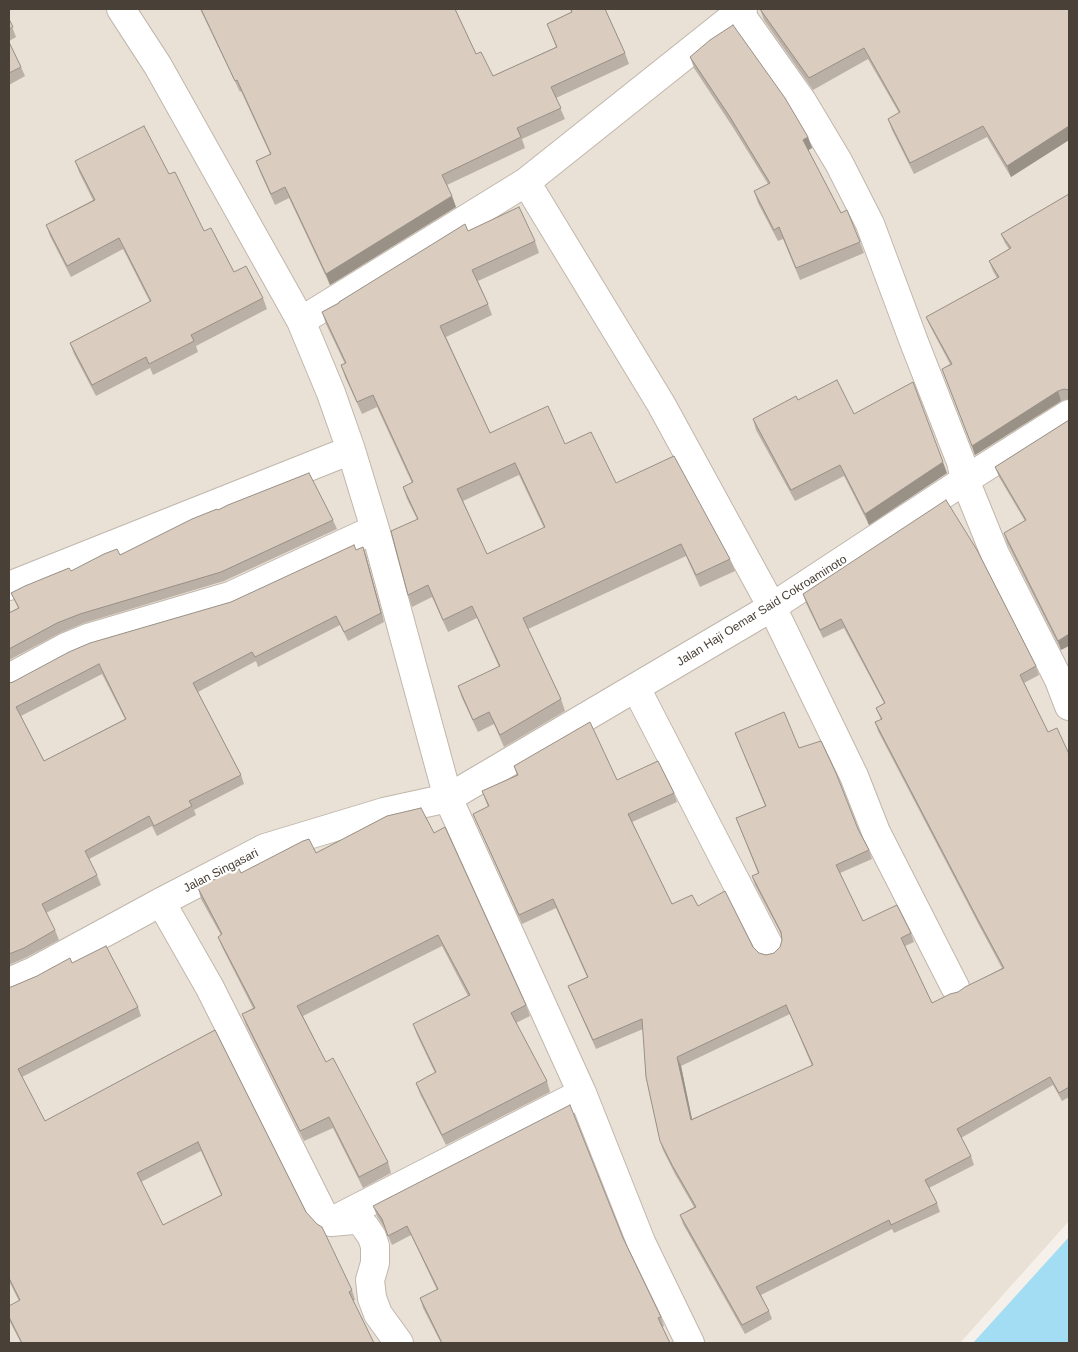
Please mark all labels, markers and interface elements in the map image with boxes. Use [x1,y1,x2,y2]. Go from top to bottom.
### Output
street label: Jalan Haji Oemar Said Cokroaminoto [674,552,850,670]
street label: Jalan Singasari [181,846,261,896]

